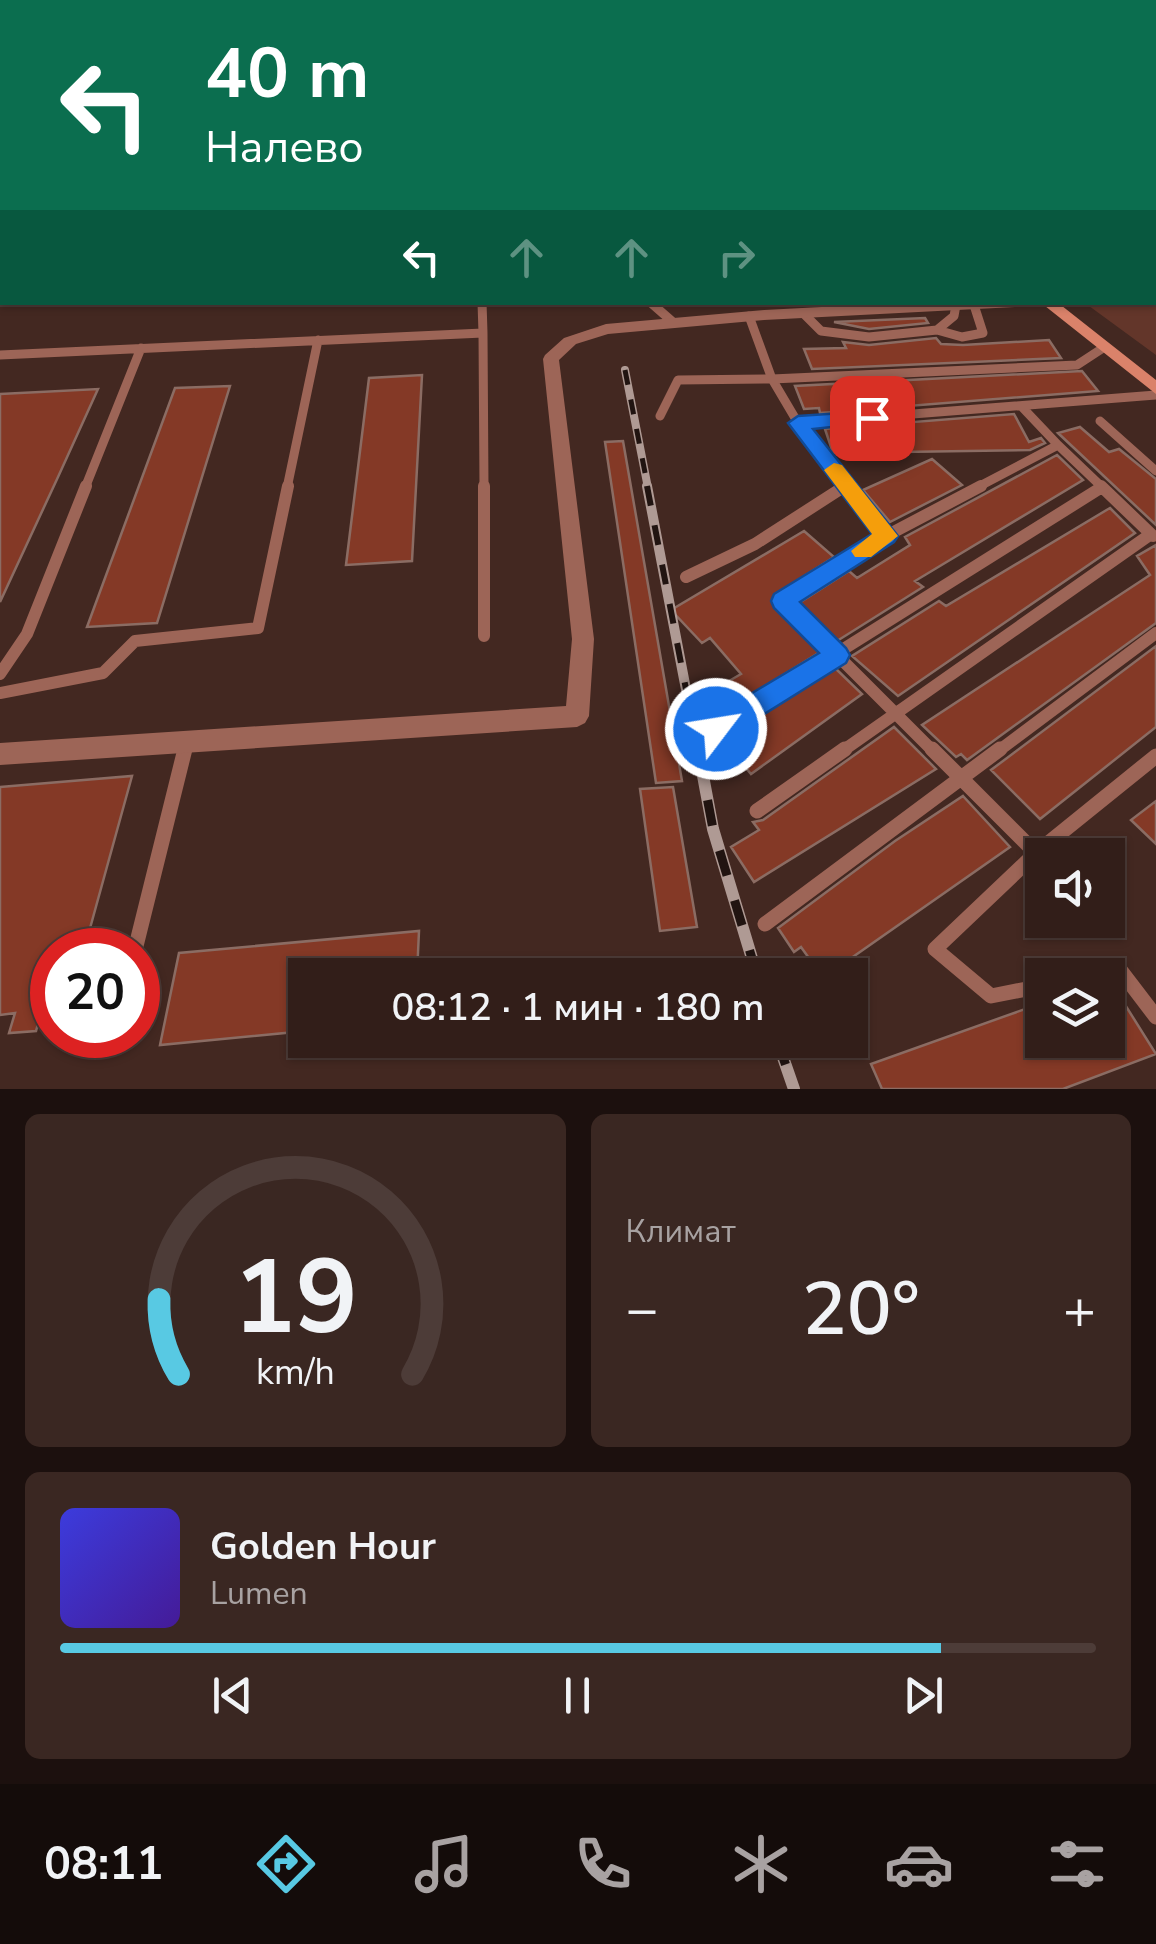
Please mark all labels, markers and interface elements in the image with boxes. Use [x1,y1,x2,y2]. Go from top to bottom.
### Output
text: 40 m [205,26,369,122]
icon: left [40,40,170,170]
text: Налево [205,117,364,178]
icon: left [394,230,449,285]
icon: ahead [499,230,554,285]
icon: ahead [604,230,659,285]
icon: right [709,230,764,285]
pin [830,376,915,461]
icon: arrive [845,391,900,446]
position arrow [664,677,768,781]
map controls [1025,838,1125,1058]
button: sound [1025,838,1125,938]
speed limit sign: 20 [30,928,160,1058]
button: layers [1025,958,1125,1058]
text: 08:12 · 1 мин · 180 m [392,982,764,1033]
text: Климат [626,1210,736,1253]
text: 19 [233,1227,358,1369]
text: 20° [802,1258,920,1360]
text: − [626,1272,659,1347]
text: + [1063,1272,1096,1347]
text: km/h [256,1348,335,1397]
text: Golden Hour [210,1521,436,1572]
text: Lumen [210,1572,308,1615]
icon: previous [205,1668,260,1723]
icon: pause [550,1668,605,1723]
icon: next [896,1668,951,1723]
icon: directions [251,1829,321,1899]
icon: music [409,1829,479,1899]
icon: phone [568,1829,638,1899]
icon: climate [726,1829,796,1899]
icon: car [884,1829,954,1899]
icon: filters [1042,1829,1112,1899]
text: 08:11 [44,1834,163,1895]

